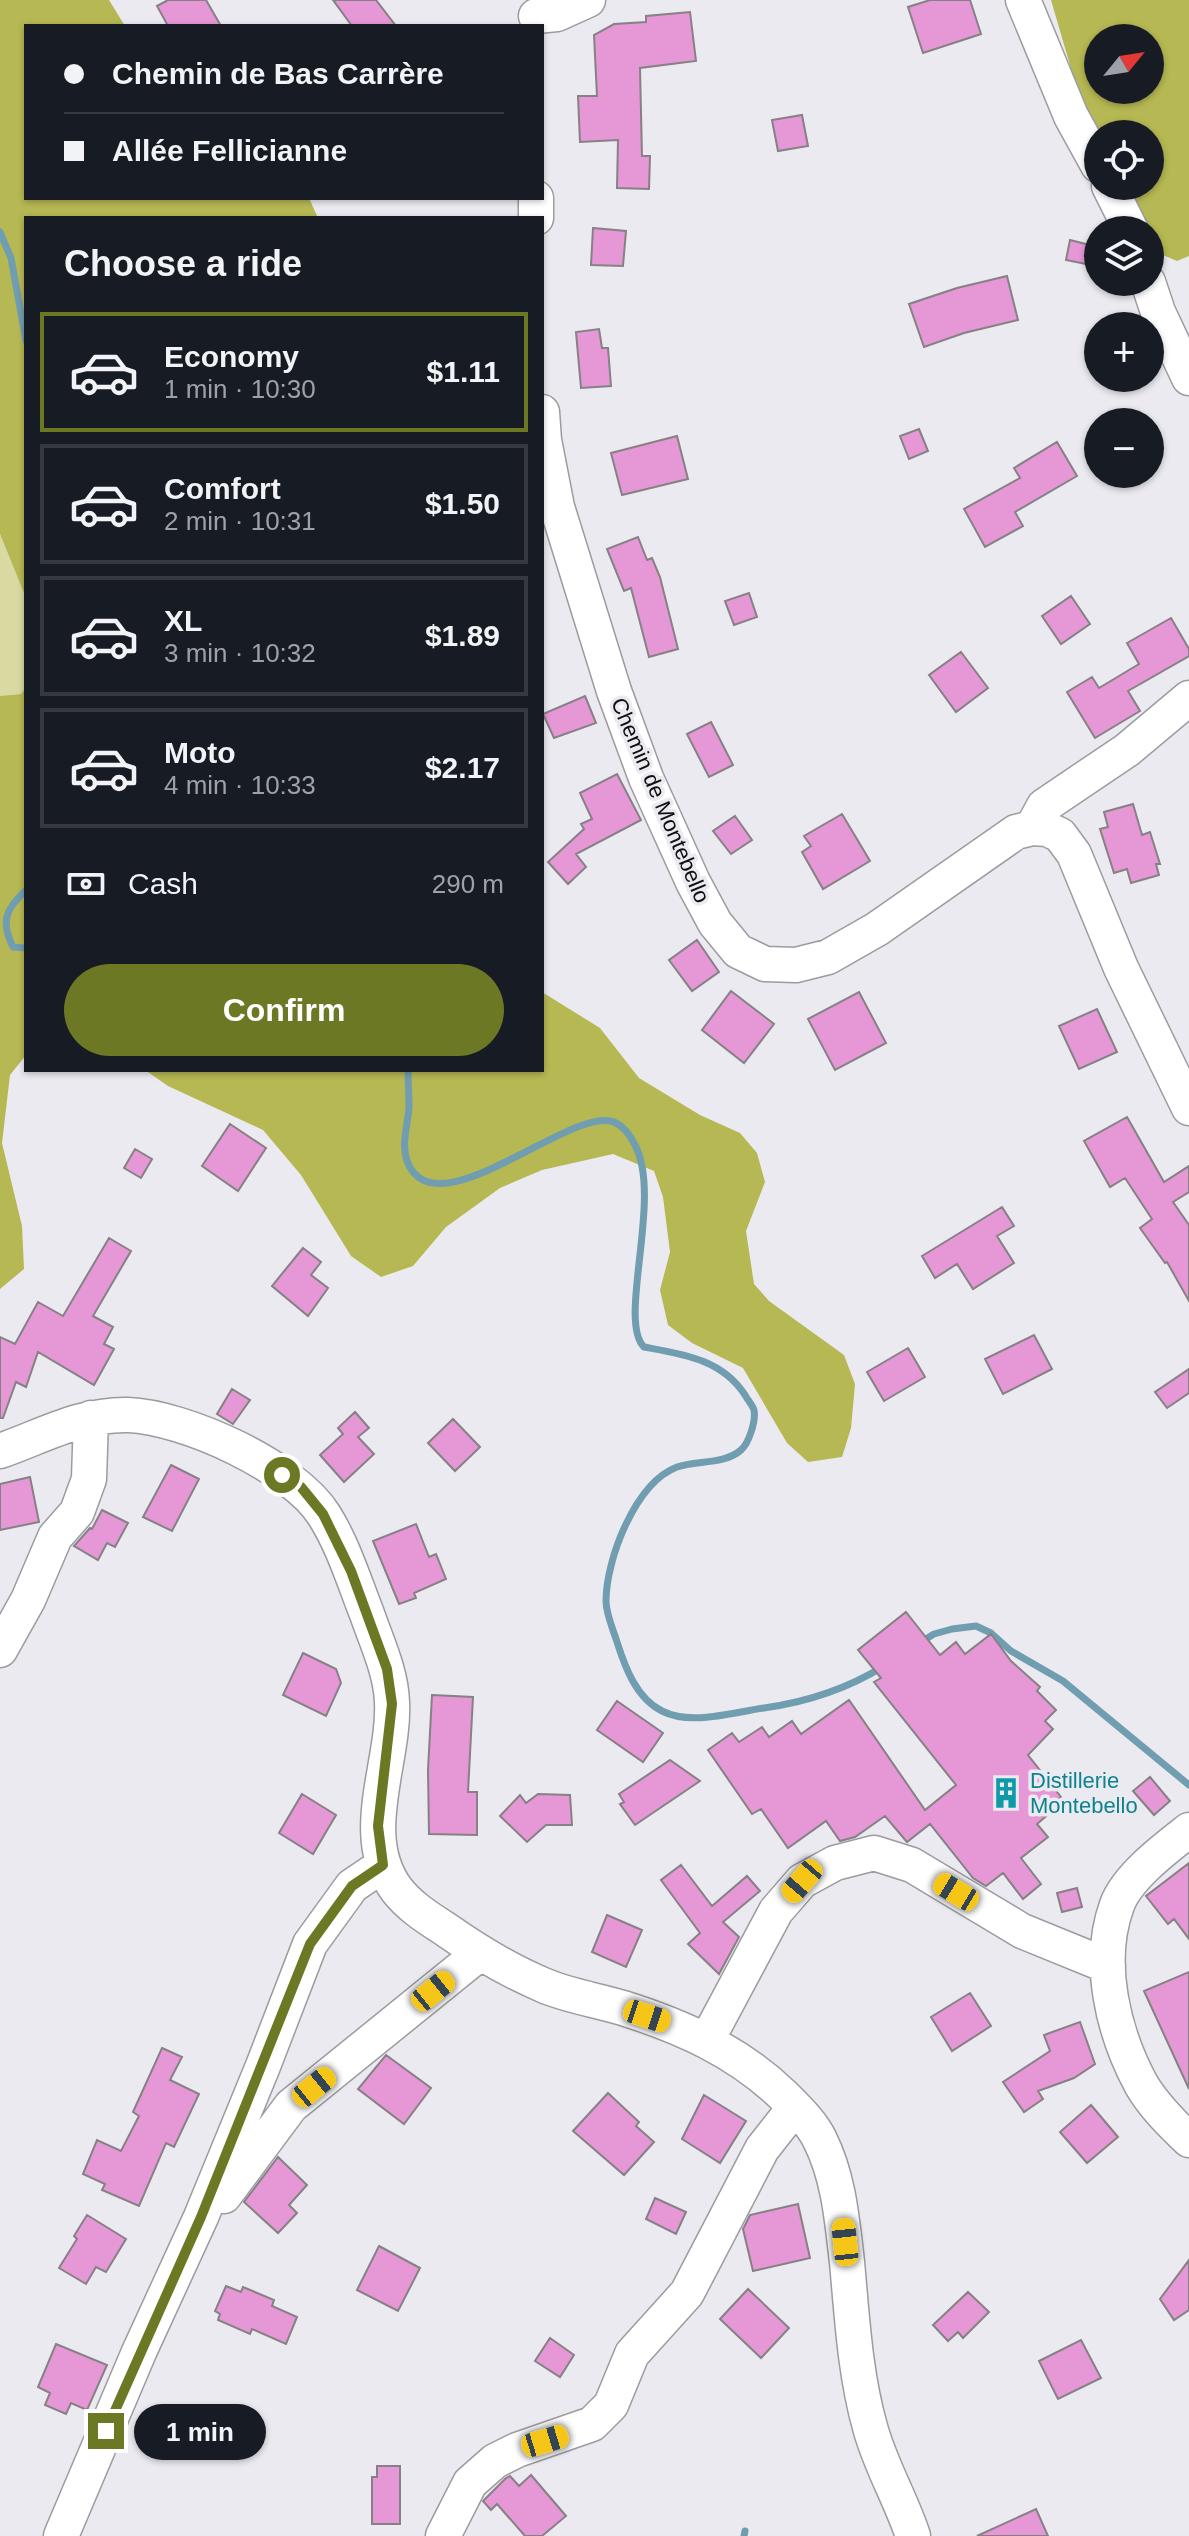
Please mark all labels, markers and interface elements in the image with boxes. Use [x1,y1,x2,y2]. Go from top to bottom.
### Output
north arrow [1084,24,1164,104]
map controls [1084,24,1164,488]
text: Chemin de Bas Carrère [112,57,444,90]
button: locate [1084,120,1164,200]
text: Allée Fellicianne [112,134,347,167]
button: layers [1084,216,1164,296]
text: Choose a ride [64,243,302,284]
button: + [1084,312,1164,392]
icon: car [68,336,140,408]
text: Economy [164,340,299,373]
text: $1.11 [427,355,500,388]
text: 1 min · 10:30 [164,374,316,404]
button: − [1084,408,1164,488]
icon: car [68,468,140,540]
text: Comfort [164,472,281,505]
text: $1.50 [425,487,500,520]
text: 2 min · 10:31 [164,506,316,536]
icon: car [68,600,140,672]
text: XL [164,604,202,637]
text: $1.89 [425,619,500,652]
text: 3 min · 10:32 [164,638,316,668]
street label: Chemin de Montebello [606,694,715,906]
icon: car [68,732,140,804]
text: Moto [164,736,236,769]
text: $2.17 [425,751,500,784]
text: 4 min · 10:33 [164,770,316,800]
icon: cash [64,862,108,906]
text: Cash [128,867,198,900]
text: 290 m [432,869,504,899]
button: Confirm [64,964,504,1056]
route start [264,1457,300,1493]
place label: Distillerie Montebello [1030,1768,1138,1818]
building icon: Distillerie Montebello [989,1776,1023,1810]
car [777,1855,827,1907]
car [929,1869,983,1915]
car [407,1967,459,2015]
car [620,1997,674,2035]
car [288,2063,340,2111]
car [831,2217,859,2267]
callout: 1 min [134,2403,266,2459]
route end [88,2413,124,2449]
text: 1 min [166,2417,234,2447]
car [519,2423,571,2459]

